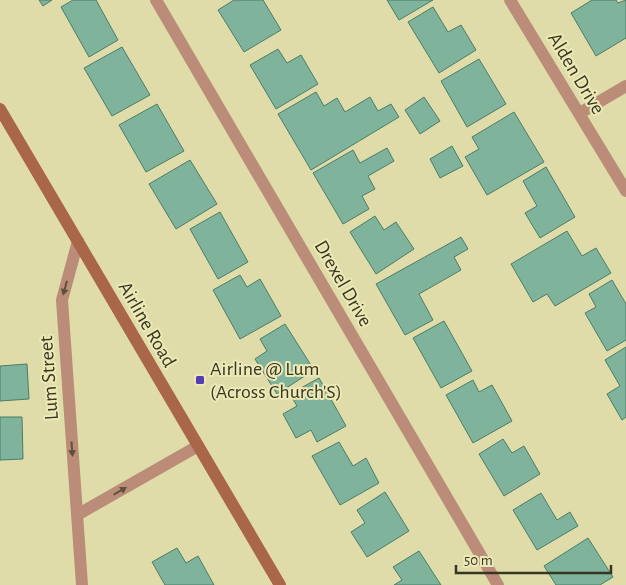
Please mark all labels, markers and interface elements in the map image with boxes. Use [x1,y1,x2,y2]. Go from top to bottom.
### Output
street label: Alden Drive [544,29,608,118]
street label: Drexel Drive [310,237,376,330]
street label: Airline Road [115,278,180,371]
one-way arrow [61,280,69,295]
street label: Lum Street [36,334,62,421]
place label: Airline @ Lum (Across Church'S) [210,359,342,402]
marker: Airline @ Lum (Across Church'S) [194,374,206,386]
one-way arrow [69,442,77,458]
one-way arrow [112,487,127,495]
scale bar [456,542,611,574]
text: 50 m [464,553,493,568]

